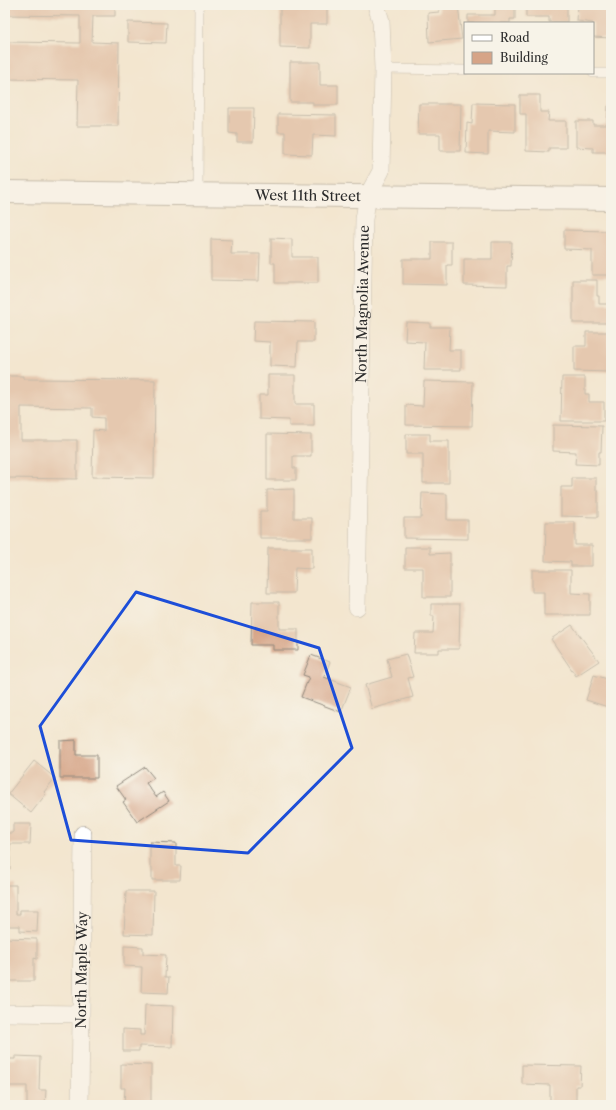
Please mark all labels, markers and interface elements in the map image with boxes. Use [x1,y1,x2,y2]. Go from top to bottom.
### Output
legend [464,22,594,74]
text: Road [500,30,530,45]
text: Building [500,50,548,65]
street label: West 11th Street [254,186,361,205]
street label: North Magnolia Avenue [352,225,373,383]
street label: North Maple Way [72,911,91,1029]

